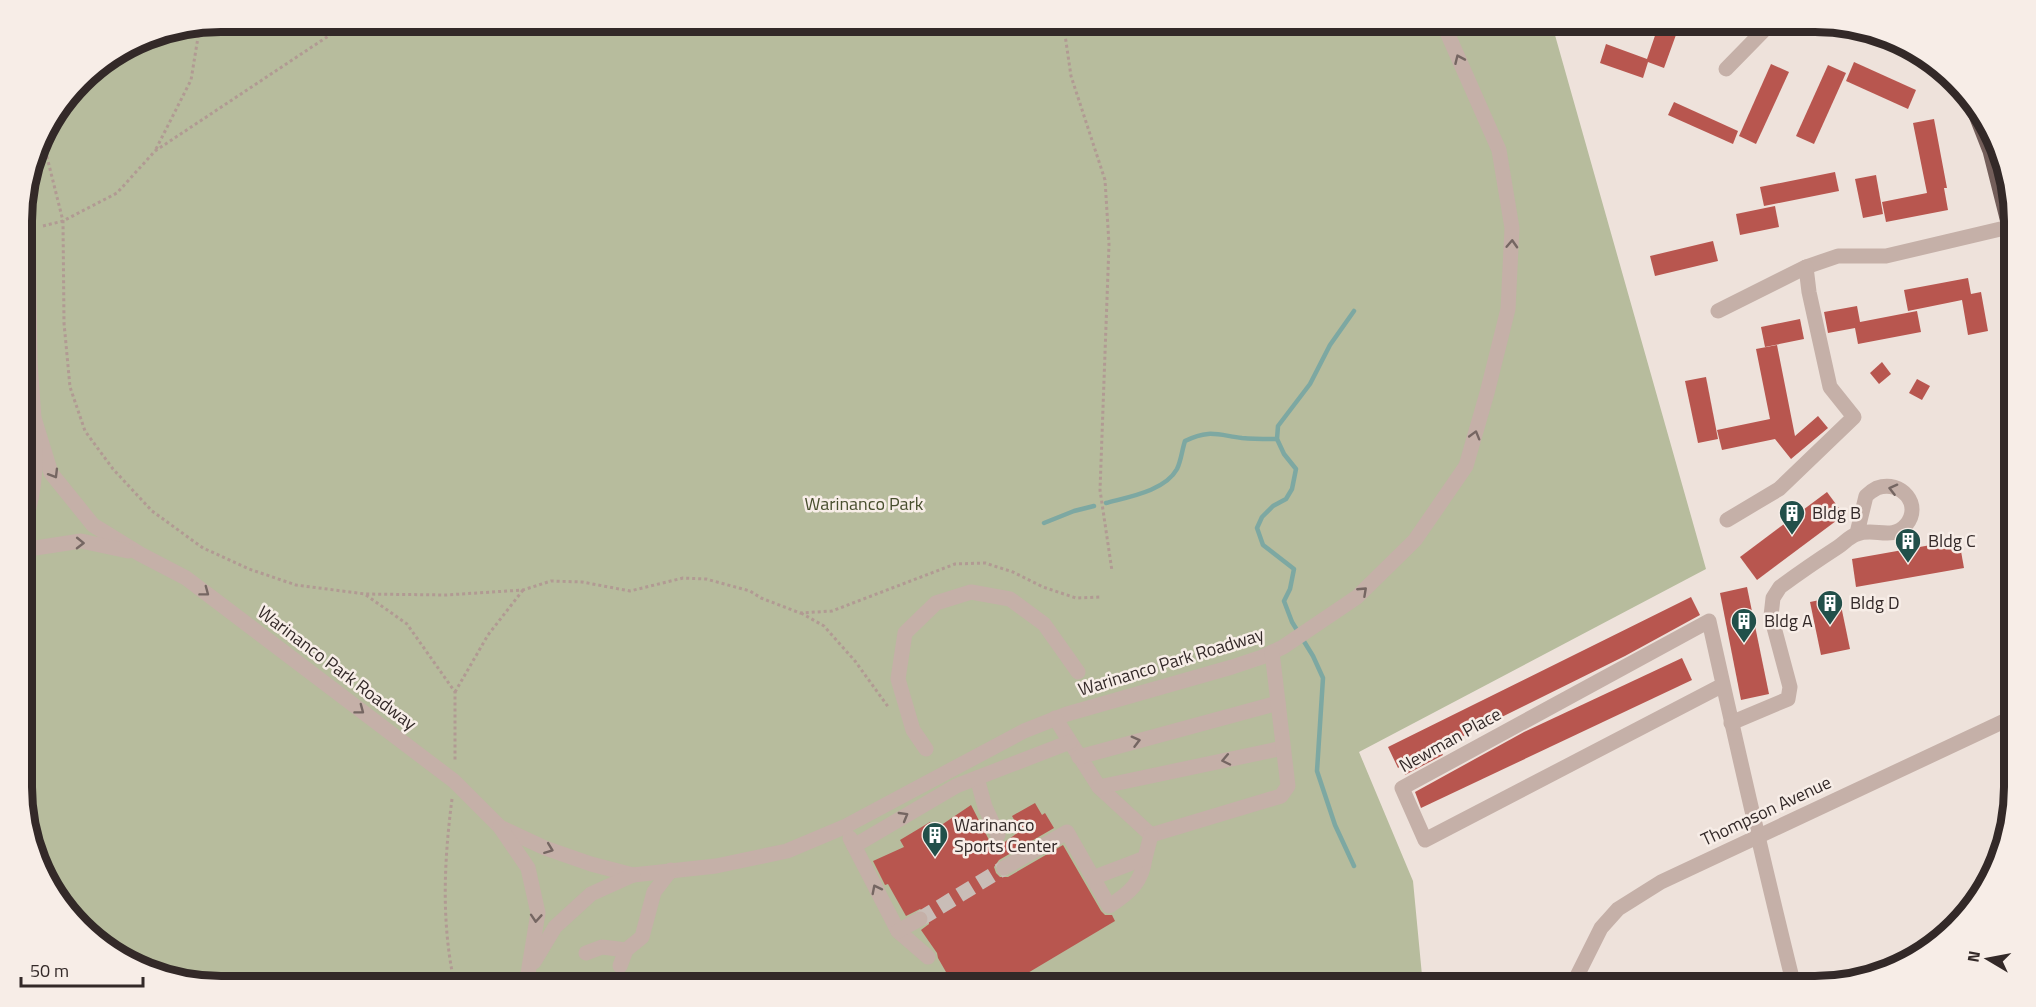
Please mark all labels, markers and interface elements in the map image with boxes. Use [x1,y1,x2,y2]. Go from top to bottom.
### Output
one-way arrow [1454,54,1466,65]
one-way arrow [1505,240,1518,249]
one-way arrow [1468,430,1480,441]
one-way arrow [47,468,58,479]
one-way arrow [1888,484,1898,497]
park label: Warinanco Park [805,490,924,517]
building icon: Bldg B [1777,498,1807,536]
place label: Bldg B [1812,499,1861,526]
building icon: Bldg C [1893,526,1923,564]
place label: Bldg C [1928,527,1976,554]
one-way arrow [76,537,85,549]
one-way arrow [198,585,209,596]
one-way arrow [1356,587,1366,598]
building icon: Bldg D [1815,588,1845,626]
place label: Bldg D [1850,589,1900,616]
street label: Warinanco Park Roadway [252,599,423,737]
building icon: Bldg A [1729,606,1759,644]
place label: Bldg A [1764,607,1813,634]
street label: Warinanco Park Roadway [1075,620,1267,703]
street label: Newman Place [1394,700,1506,779]
one-way arrow [354,703,365,714]
one-way arrow [1131,736,1141,749]
one-way arrow [1221,753,1231,766]
street label: Thompson Avenue [1696,769,1835,853]
place label: Warinanco Sports Center [954,811,1058,859]
one-way arrow [898,812,908,824]
building icon: Warinanco Sports Center [920,820,950,858]
one-way arrow [544,842,554,855]
one-way arrow [872,884,883,895]
one-way arrow [530,914,543,923]
north arrow [1958,929,2018,989]
text: N [1960,949,1986,964]
scale bar [21,950,142,988]
text: 50 m [30,957,69,984]

